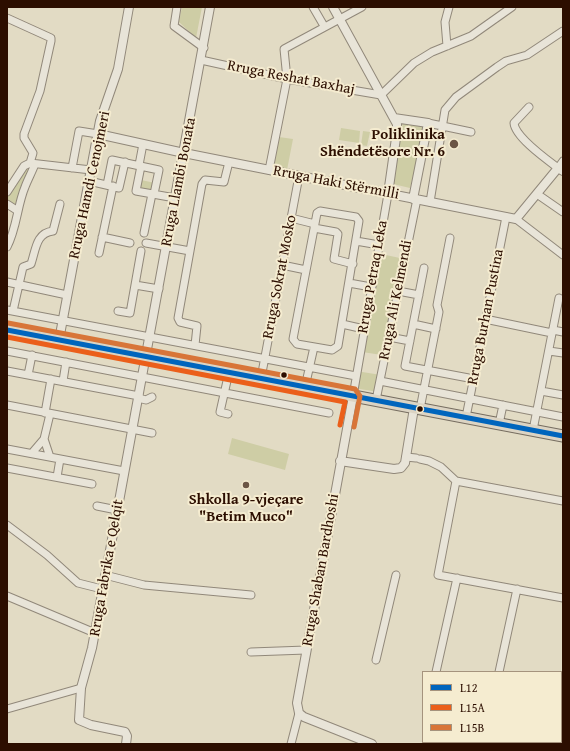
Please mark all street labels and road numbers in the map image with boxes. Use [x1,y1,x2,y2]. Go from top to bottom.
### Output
street label: Rruga Reshat Baxhaj [226,57,356,99]
street label: Rruga Hamdi Cenojmeri [66,109,114,261]
street label: Rruga Llambi Bonata [158,116,200,248]
street label: Rruga Haki Stërmilli [272,162,400,204]
street label: Rruga Sokrat Mosko [259,213,301,341]
street label: Rruga Petraq Leka [354,219,392,335]
street label: Rruga Ali Kelmendi [376,239,416,361]
street label: Rruga Burhan Pustina [464,248,508,386]
street label: Rruga Shaban Bardhoshi [299,492,343,648]
street label: Rruga Fabrika e Qelqit [86,498,128,638]

